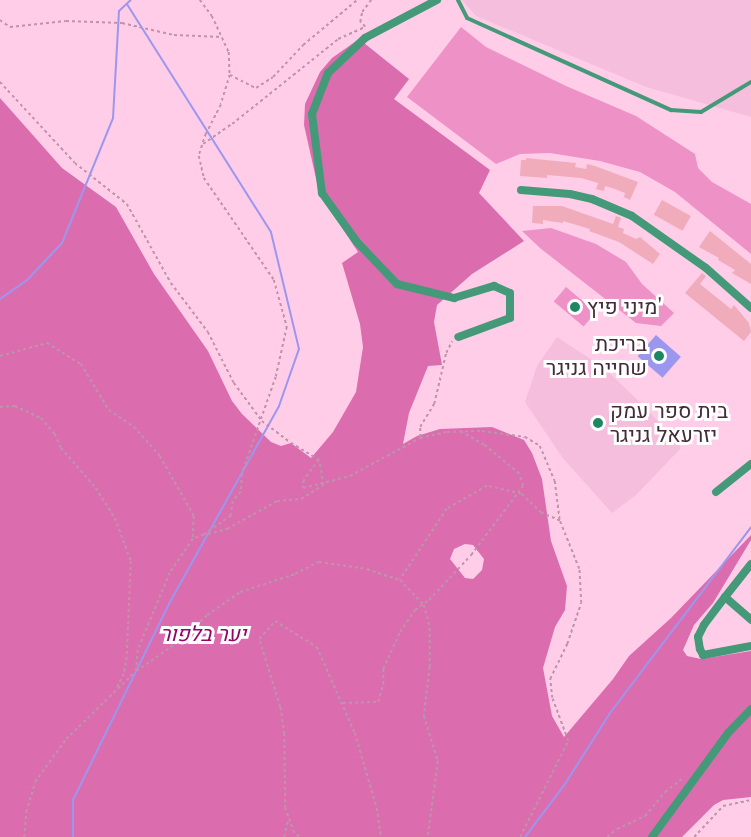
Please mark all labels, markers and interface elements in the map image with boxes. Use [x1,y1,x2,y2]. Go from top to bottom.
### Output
place label: מיני פיץ' [587,294,662,320]
marker: מיני פיץ' [568,300,582,314]
place label: בריכת שחייה גניגר [546,331,647,381]
marker: בריכת שחייה גניגר [652,349,666,363]
place label: בית ספר עמק יזרעאל גניגר [610,398,728,448]
marker: בית ספר עמק יזרעאל גניגר [591,416,605,430]
park label: יער בלפור [160,621,246,647]

